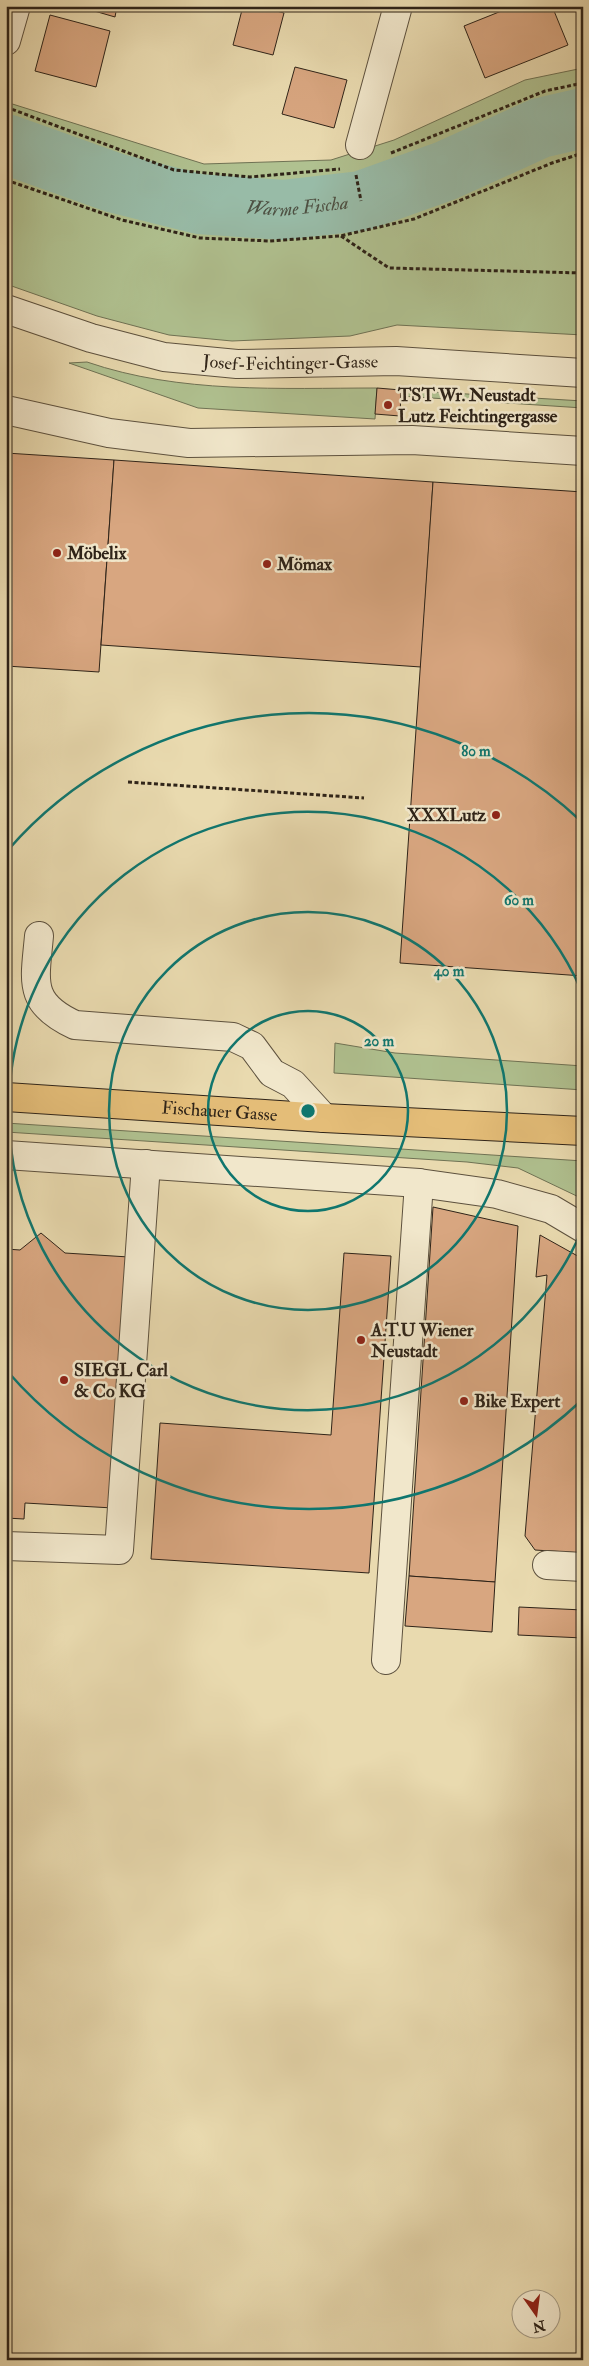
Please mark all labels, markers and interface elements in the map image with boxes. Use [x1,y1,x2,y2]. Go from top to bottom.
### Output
water label: Warme Fischa [245,191,350,222]
street label: Josef-Feichtinger-Gasse [201,349,379,376]
place label: TST Wr. Neustadt Lutz Feichtingergasse [397,384,558,428]
marker: TST Wr. Neustadt Lutz Feichtingergasse [382,399,394,411]
place label: Möbelix [66,542,127,565]
marker: Möbelix [51,547,63,559]
place label: Mömax [276,553,333,576]
marker: Mömax [261,558,273,570]
text: 80 m [461,742,491,761]
place label: XXXLutz [407,804,486,827]
marker: XXXLutz [490,809,502,821]
text: 60 m [504,891,534,910]
text: 40 m [433,962,465,981]
text: 20 m [364,1032,394,1051]
street label: Fischauer Gasse [161,1096,279,1126]
centre of rings [299,1102,317,1120]
place label: A.T.U Wiener Neustadt [370,1319,474,1363]
marker: A.T.U Wiener Neustadt [355,1334,367,1346]
place label: SIEGL Carl & Co KG [74,1359,168,1403]
marker: SIEGL Carl & Co KG [58,1374,70,1386]
place label: Bike Expert [474,1390,560,1413]
marker: Bike Expert [458,1395,470,1407]
north arrow [512,2288,562,2338]
text: N [530,2316,548,2336]

